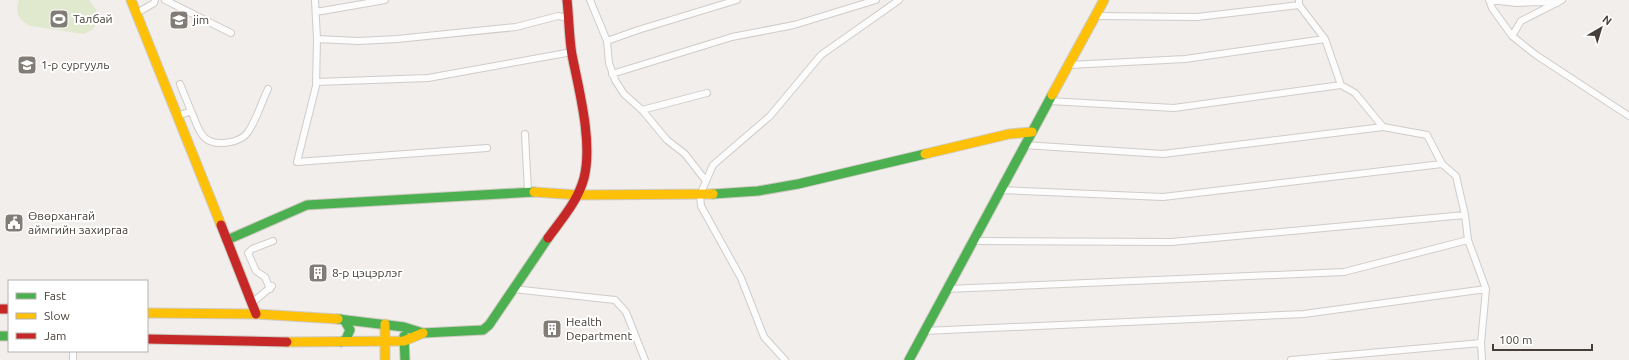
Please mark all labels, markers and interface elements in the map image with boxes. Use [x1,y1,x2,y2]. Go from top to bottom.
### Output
sports icon: Талбай [48,8,70,30]
north arrow [1581,8,1621,48]
school or university icon: jim [168,9,190,31]
place label: Талбай [73,12,113,25]
place label: jim [192,13,209,26]
text: N [1600,13,1614,27]
school or university icon: 1-р сургууль [16,54,38,76]
place label: 1-р сургууль [41,58,109,71]
place label: Өвөрхангай аймгийн захиргаа [28,209,128,236]
public building icon: Өвөрхангай аймгийн захиргаа [3,212,25,234]
building icon: 8-р цэцэрлэг [307,262,329,284]
place label: 8-р цэцэрлэг [332,266,402,279]
legend [8,280,148,352]
text: Fast [44,289,66,302]
text: Slow [44,309,70,322]
place label: Health Department [566,315,632,342]
building icon: Health Department [541,318,563,340]
scale bar [1493,326,1592,352]
text: Jam [44,329,66,342]
text: 100 m [1499,333,1532,346]

